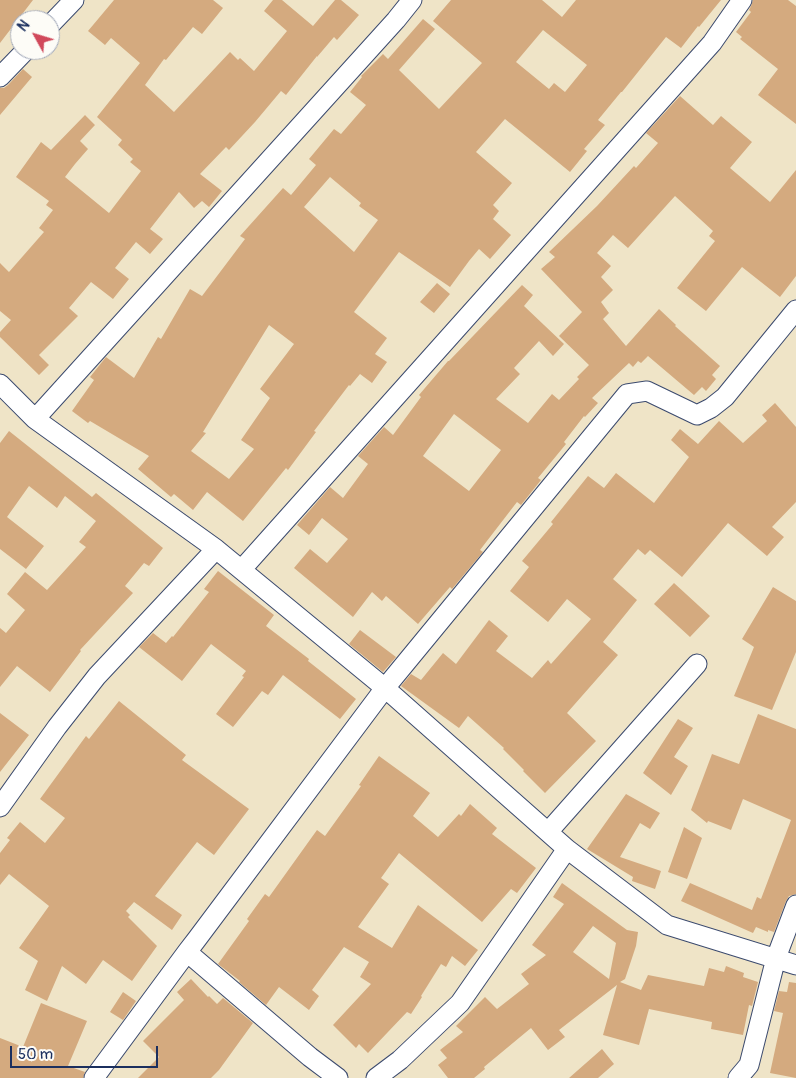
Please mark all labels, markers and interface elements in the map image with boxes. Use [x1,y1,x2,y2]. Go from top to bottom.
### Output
north arrow [10,10,60,60]
text: N [14,17,33,35]
scale bar [12,1036,160,1068]
text: 50 m [18,1045,53,1064]

